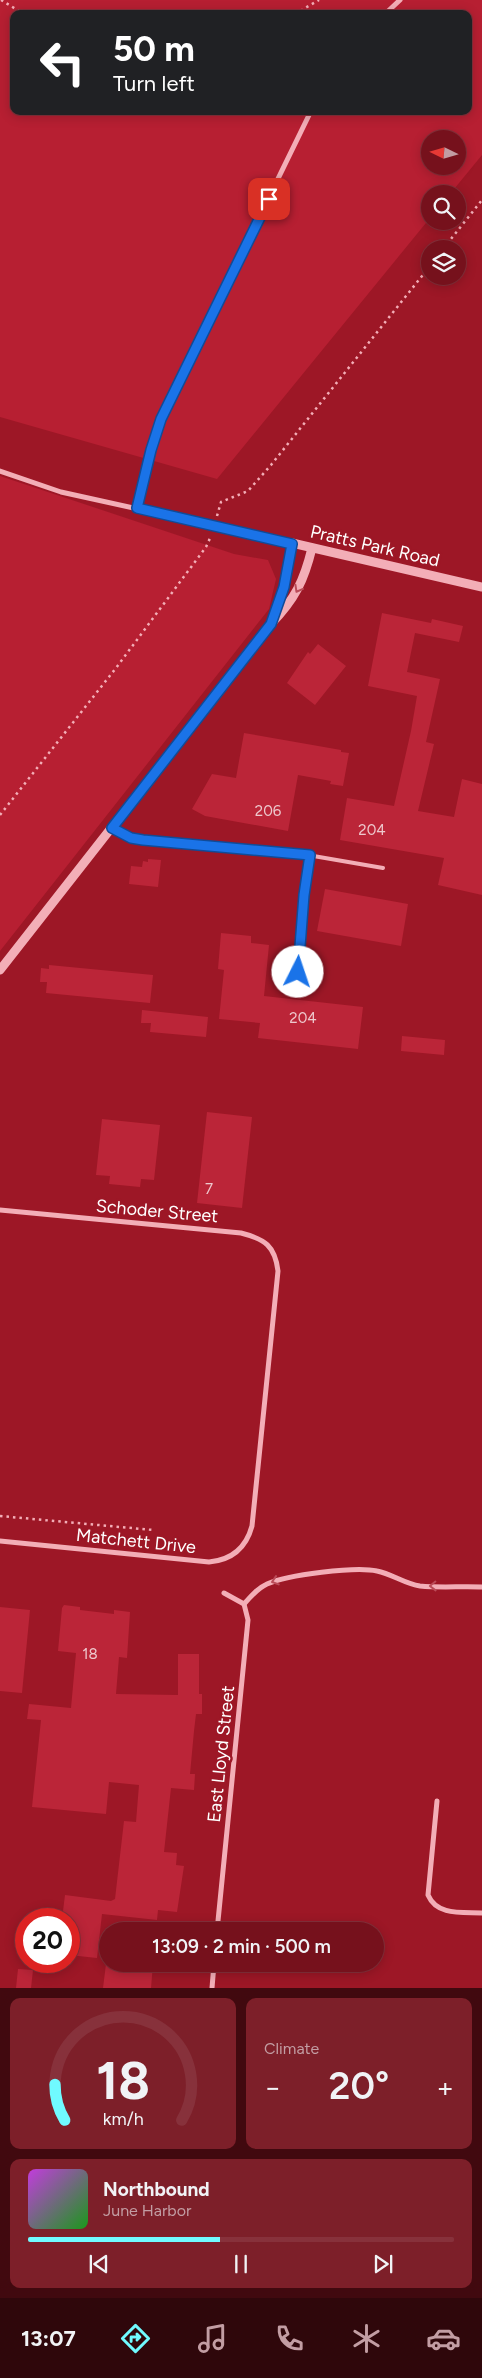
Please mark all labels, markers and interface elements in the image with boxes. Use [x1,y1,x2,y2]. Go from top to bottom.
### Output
text: 50 m [113,28,195,70]
icon: left [30,30,95,95]
text: Turn left [113,70,195,97]
north arrow [421,130,466,175]
map controls [421,130,466,285]
pin [248,178,290,220]
icon: arrive [255,185,283,213]
button: search [421,185,466,230]
button: layers [421,240,466,285]
street label: Pratts Park Road [308,520,442,572]
one-way arrow [294,584,304,593]
house number: 206 [255,802,282,820]
house number: 204 [358,821,386,839]
position arrow [271,945,323,997]
house number: 204 [289,1009,317,1027]
house number: 7 [205,1180,213,1198]
street label: Schoder Street [95,1195,219,1227]
street label: Matchett Drive [75,1524,197,1558]
one-way arrow [271,1576,280,1586]
one-way arrow [429,1581,437,1591]
house number: 18 [82,1645,98,1663]
street label: East Lloyd Street [203,1684,239,1824]
speed limit sign: 20 [15,1908,80,1973]
text: 13:09 · 2 min · 500 m [152,1935,331,1958]
text: Climate [264,2039,319,2058]
text: 18 [96,2050,150,2112]
text: 20° [329,2063,389,2109]
text: − [264,2070,281,2104]
text: + [437,2070,454,2104]
text: km/h [103,2108,143,2129]
text: Northbound [103,2178,210,2201]
text: June Harbor [103,2201,191,2220]
icon: previous [85,2250,113,2278]
icon: pause [227,2250,255,2278]
icon: next [369,2250,397,2278]
icon: directions [118,2321,153,2356]
icon: music [195,2321,230,2356]
icon: phone [272,2321,307,2356]
icon: climate [349,2321,384,2356]
icon: car [426,2321,461,2356]
text: 13:07 [21,2325,76,2352]

